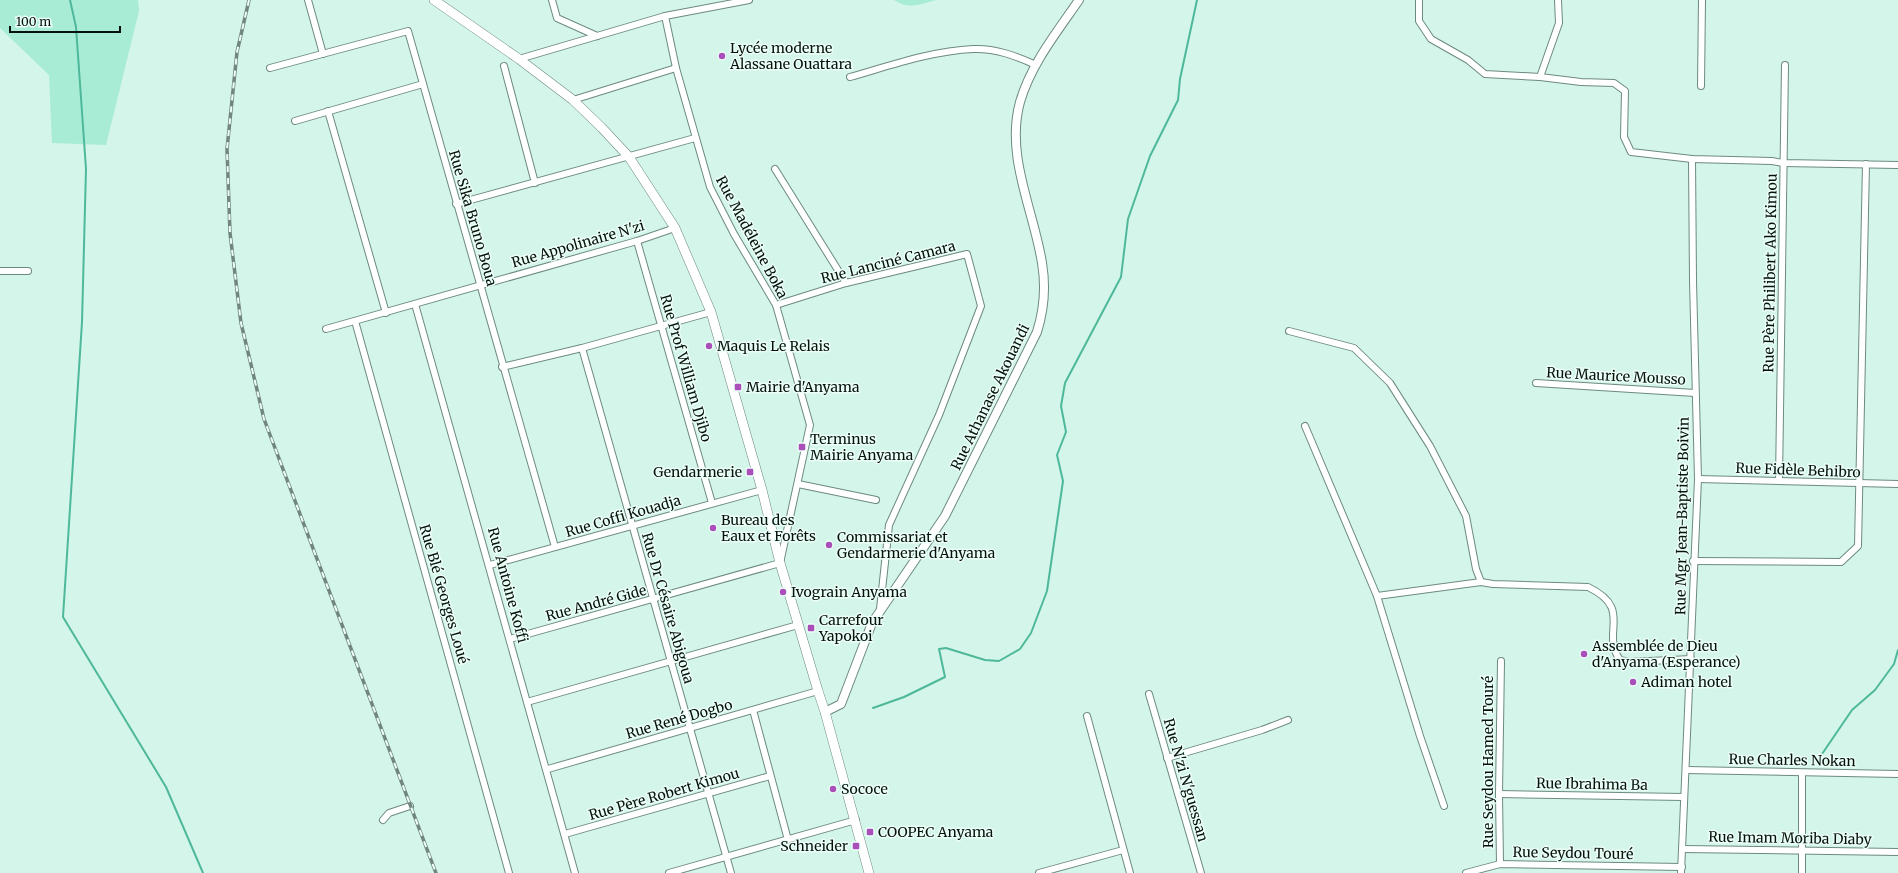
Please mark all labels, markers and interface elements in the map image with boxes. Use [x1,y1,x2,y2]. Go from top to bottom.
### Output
scale bar [10,8,120,34]
text: 100 m [16,14,51,29]
place label: Lycée moderne Alassane Ouattara [729,39,853,73]
marker: Lycée moderne Alassane Ouattara [717,51,727,61]
street label: Rue Sika Bruno Boua [445,148,501,288]
street label: Rue Madéleine Boka [712,173,792,302]
street label: Rue Père Philibert Ako Kimou [1759,173,1781,373]
street label: Rue Appolinaire N'zi [509,216,647,272]
street label: Rue Lanciné Camara [819,236,958,287]
street label: Rue Prof William Djibo [656,292,716,444]
street label: Rue Athanase Akouandi [947,321,1033,473]
place label: Maquis Le Relais [717,337,830,355]
marker: Maquis Le Relais [704,341,714,351]
street label: Rue Maurice Mousso [1546,363,1686,389]
place label: Mairie d'Anyama [746,378,860,396]
marker: Mairie d'Anyama [733,382,743,392]
street label: Rue Mgr Jean-Baptiste Boivin [1671,417,1693,615]
place label: Terminus Mairie Anyama [810,430,914,464]
marker: Terminus Mairie Anyama [797,442,807,452]
street label: Rue Fidèle Behibro [1735,459,1861,481]
place label: Gendarmerie [653,463,742,481]
marker: Gendarmerie [745,467,755,477]
street label: Rue Coffi Kouadja [563,491,683,541]
place label: Bureau des Eaux et Forêts [721,511,816,545]
street label: Rue Blé Georges Loué [415,522,473,666]
marker: Bureau des Eaux et Forêts [708,523,718,533]
street label: Rue Antoine Koffi [484,525,532,645]
place label: Commissariat et Gendarmerie d'Anyama [837,528,996,562]
street label: Rue Dr Césaire Abigoua [638,530,698,686]
marker: Commissariat et Gendarmerie d'Anyama [824,540,834,550]
street label: Rue André Gide [544,581,648,625]
place label: Ivograin Anyama [791,583,907,601]
marker: Ivograin Anyama [778,587,788,597]
place label: Carrefour Yapokoi [818,611,884,645]
marker: Carrefour Yapokoi [806,623,816,633]
place label: Assemblée de Dieu d'Anyama (Esperance) [1591,637,1741,671]
marker: Assemblée de Dieu d'Anyama (Esperance) [1579,649,1589,659]
place label: Adiman hotel [1640,673,1733,691]
street label: Rue Seydou Hamed Touré [1479,676,1497,848]
marker: Adiman hotel [1628,677,1638,687]
street label: Rue René Dogbo [624,695,734,743]
street label: Rue N'zi N'guessan [1160,716,1212,844]
street label: Rue Charles Nokan [1728,750,1856,770]
street label: Rue Père Robert Kimou [587,764,742,824]
street label: Rue Ibrahima Ba [1536,774,1649,794]
place label: Sococe [841,780,888,798]
marker: Sococe [828,784,838,794]
place label: COOPEC Anyama [878,823,994,841]
marker: COOPEC Anyama [865,827,875,837]
street label: Rue Imam Moriba Diaby [1708,828,1873,848]
place label: Schneider [780,837,848,855]
marker: Schneider [851,841,861,851]
street label: Rue Seydou Touré [1512,843,1634,863]

